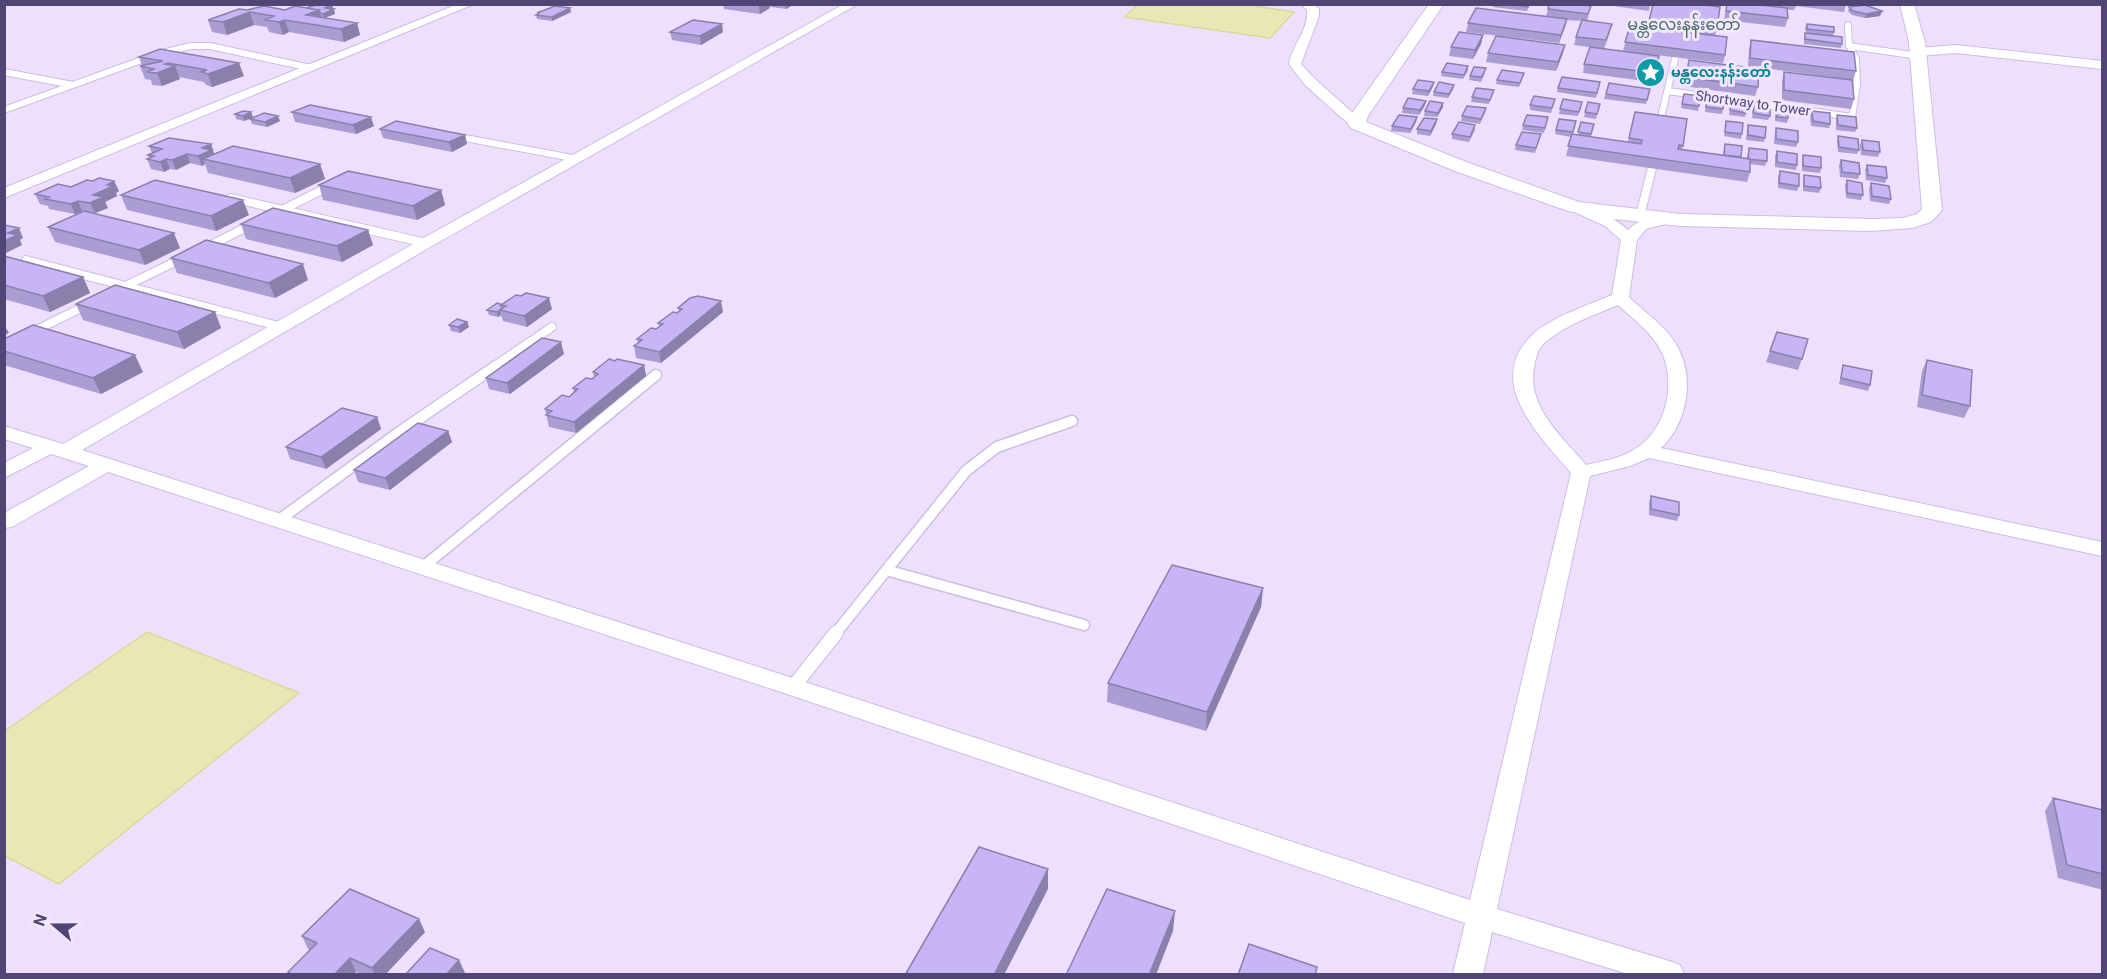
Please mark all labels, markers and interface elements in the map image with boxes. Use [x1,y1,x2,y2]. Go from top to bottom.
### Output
district label: မန္တလေးနန်းတော် [1627,13,1741,38]
place icon: မန္တလေးနန်းတော် [1634,56,1666,88]
place label: မန္တလေးနန်းတော် [1671,62,1771,84]
street label: Shortway to Tower [1695,87,1812,119]
north arrow [24,895,84,955]
text: N [30,911,51,929]

